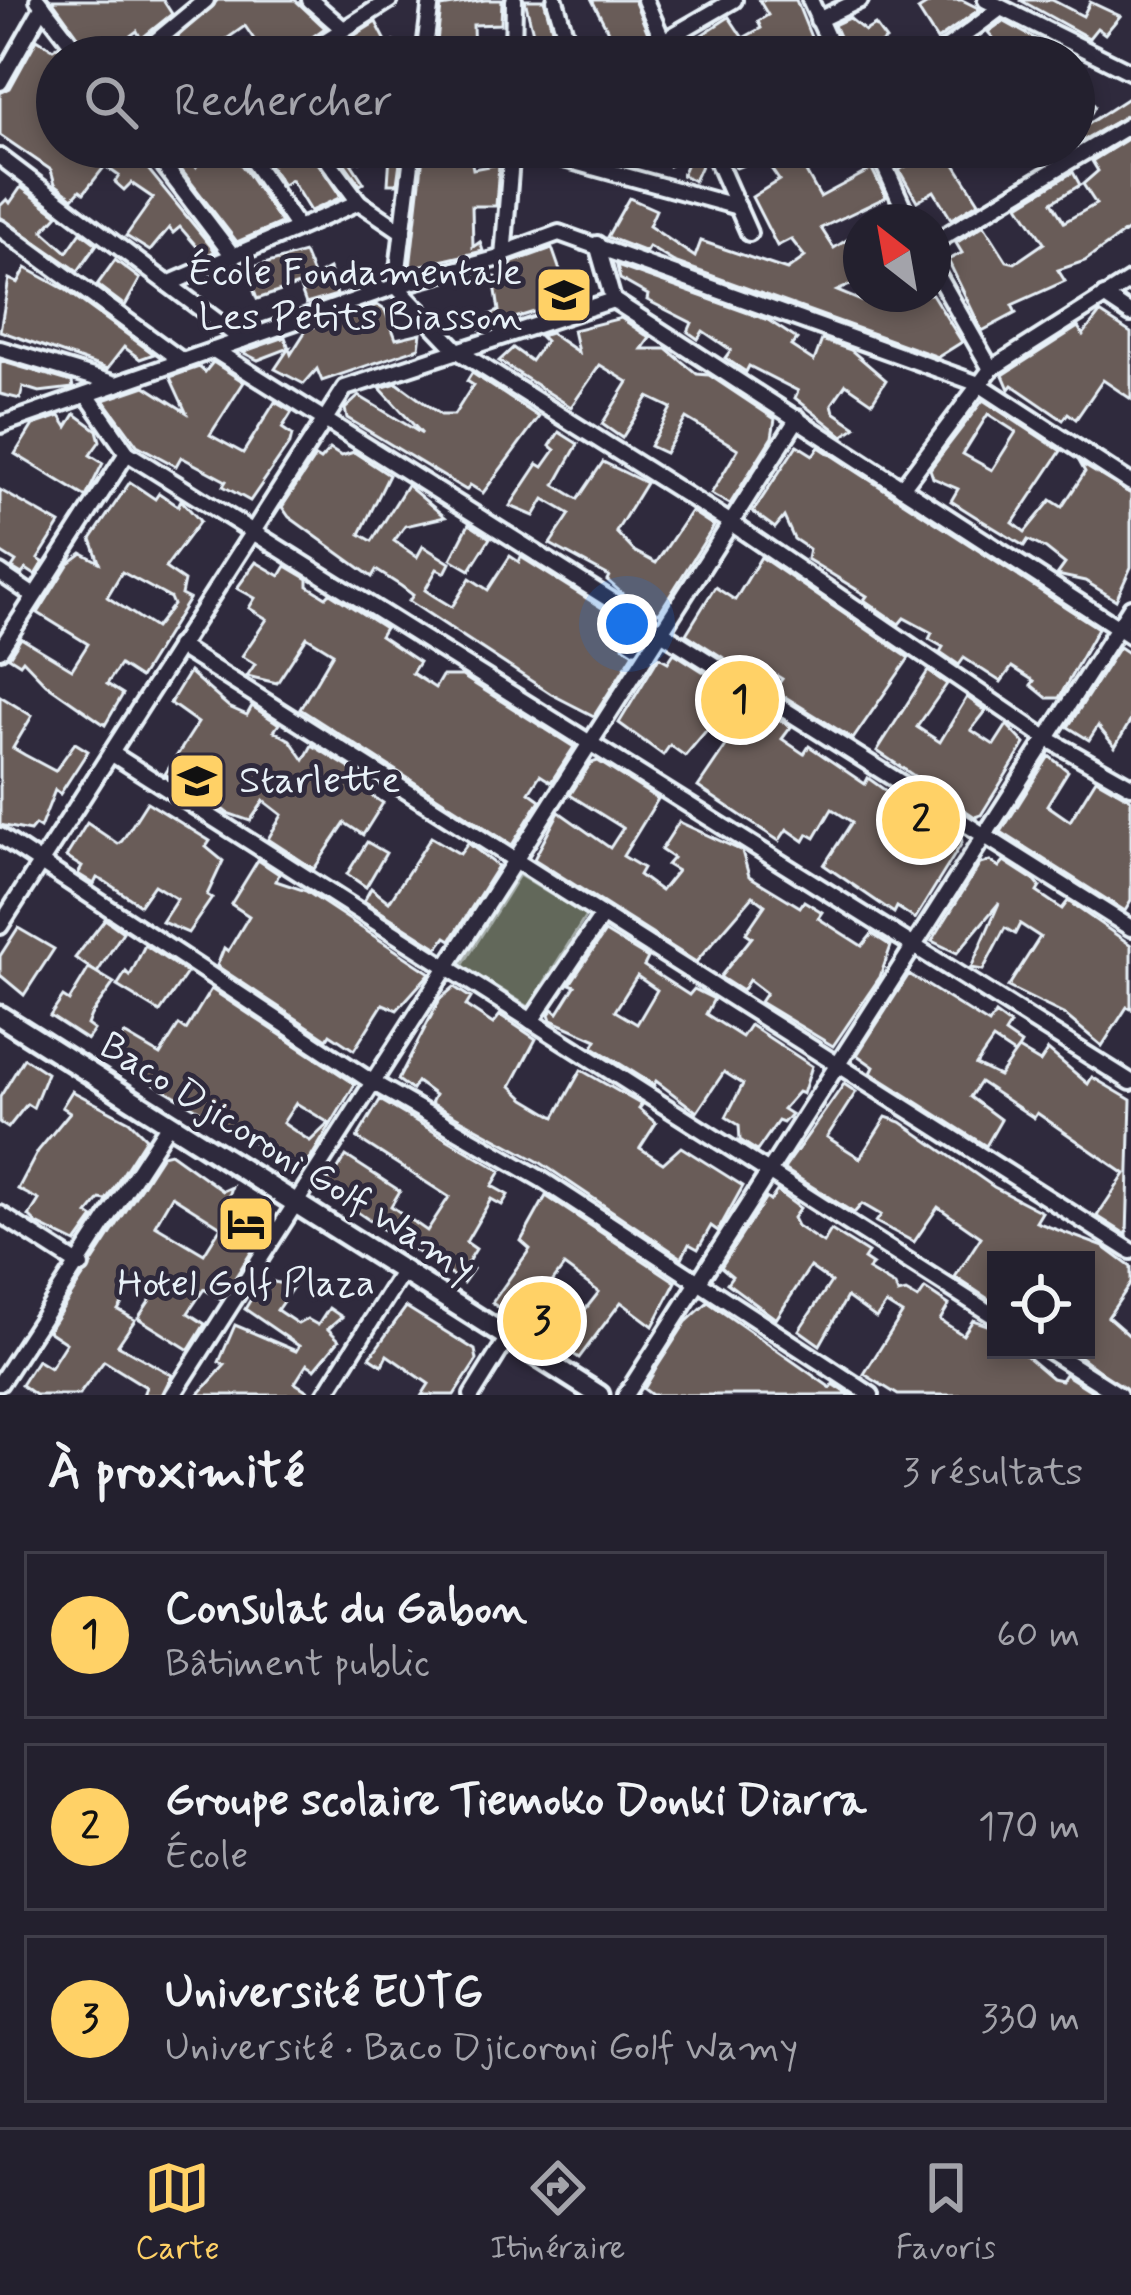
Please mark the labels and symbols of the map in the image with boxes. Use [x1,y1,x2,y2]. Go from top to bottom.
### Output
north arrow [843,204,951,312]
place label: École Fondamentale Les Petits Biasson [188,248,522,344]
school or university icon: École Fondamentale Les Petits Biasson [533,264,595,326]
your location [597,594,657,654]
pin: 1 [701,655,779,745]
school or university icon: Starlette [166,750,228,812]
place label: Starlette [239,756,400,807]
pin: 2 [882,775,960,865]
street label: Baco Djicoroni Golf Wamy [89,1021,485,1295]
hotel icon: Hotel Golf Plaza [215,1193,277,1255]
place label: Hotel Golf Plaza [117,1259,375,1310]
pin: 3 [503,1276,581,1366]

